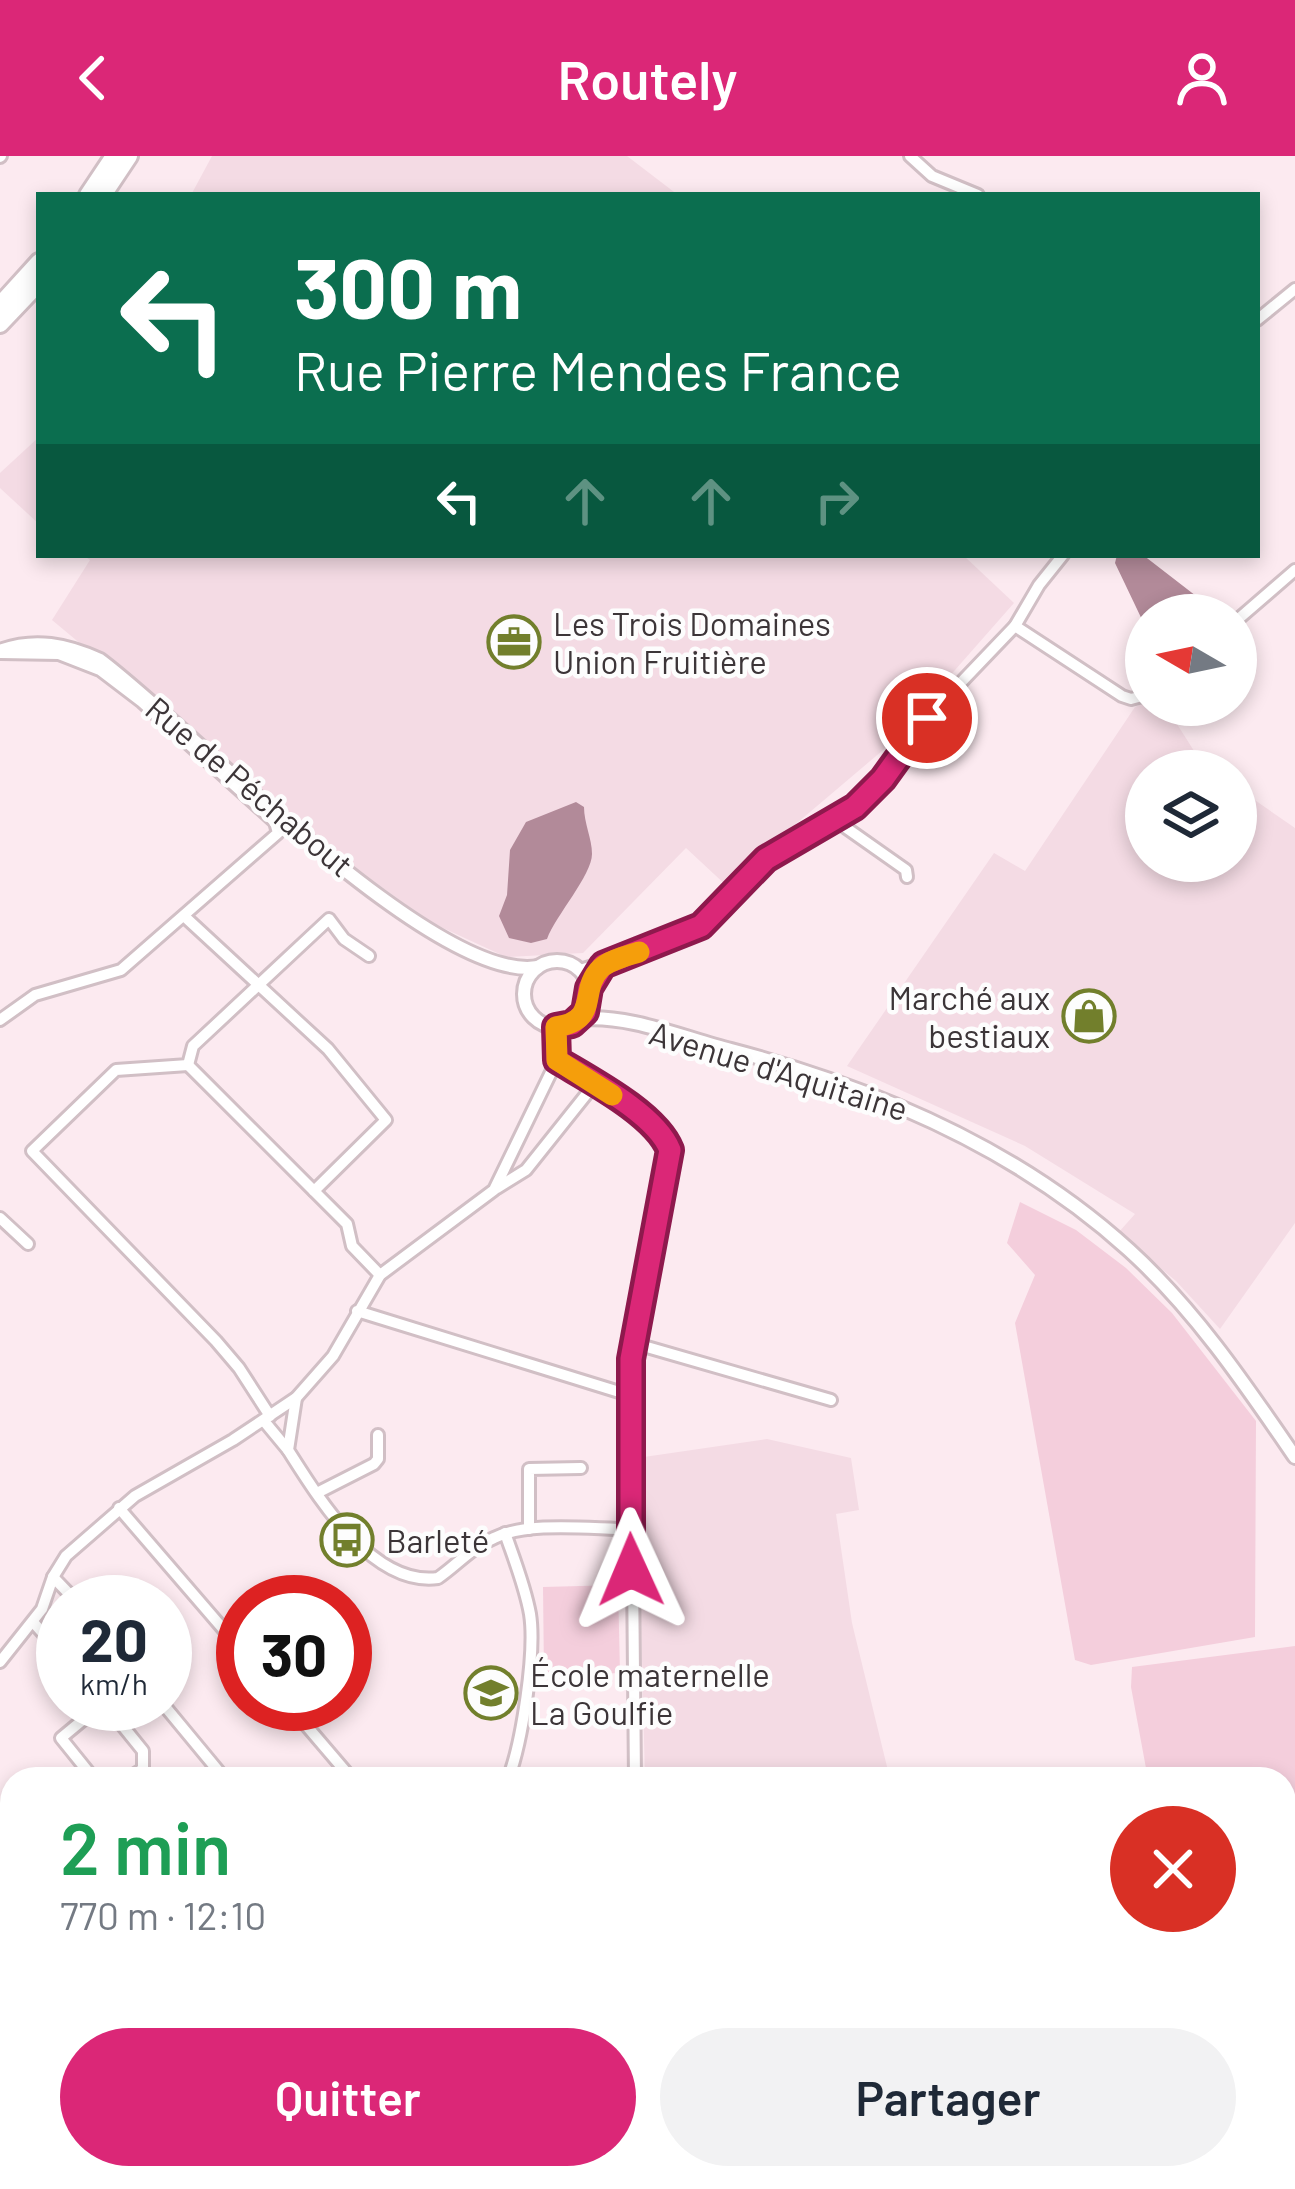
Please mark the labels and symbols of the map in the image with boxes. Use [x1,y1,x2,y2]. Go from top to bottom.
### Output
north arrow [1125,594,1257,726]
place label: Les Trois Domaines Union Fruitière [553,603,831,681]
office icon: Les Trois Domaines Union Fruitière [486,614,542,670]
pin [876,667,978,769]
street label: Rue de Péchabout [138,688,362,884]
place label: Marché aux bestiaux [888,977,1050,1055]
shop icon: Marché aux bestiaux [1061,988,1117,1044]
street label: Avenue d'Aquitaine [645,1012,913,1128]
position arrow [568,1507,694,1633]
bus stop icon: Barleté [319,1512,375,1568]
place label: Barleté [386,1520,489,1560]
speed limit sign: 30 [216,1575,372,1731]
place label: École maternelle La Goulfie [530,1654,770,1732]
school or university icon: École maternelle La Goulfie [463,1665,519,1721]

